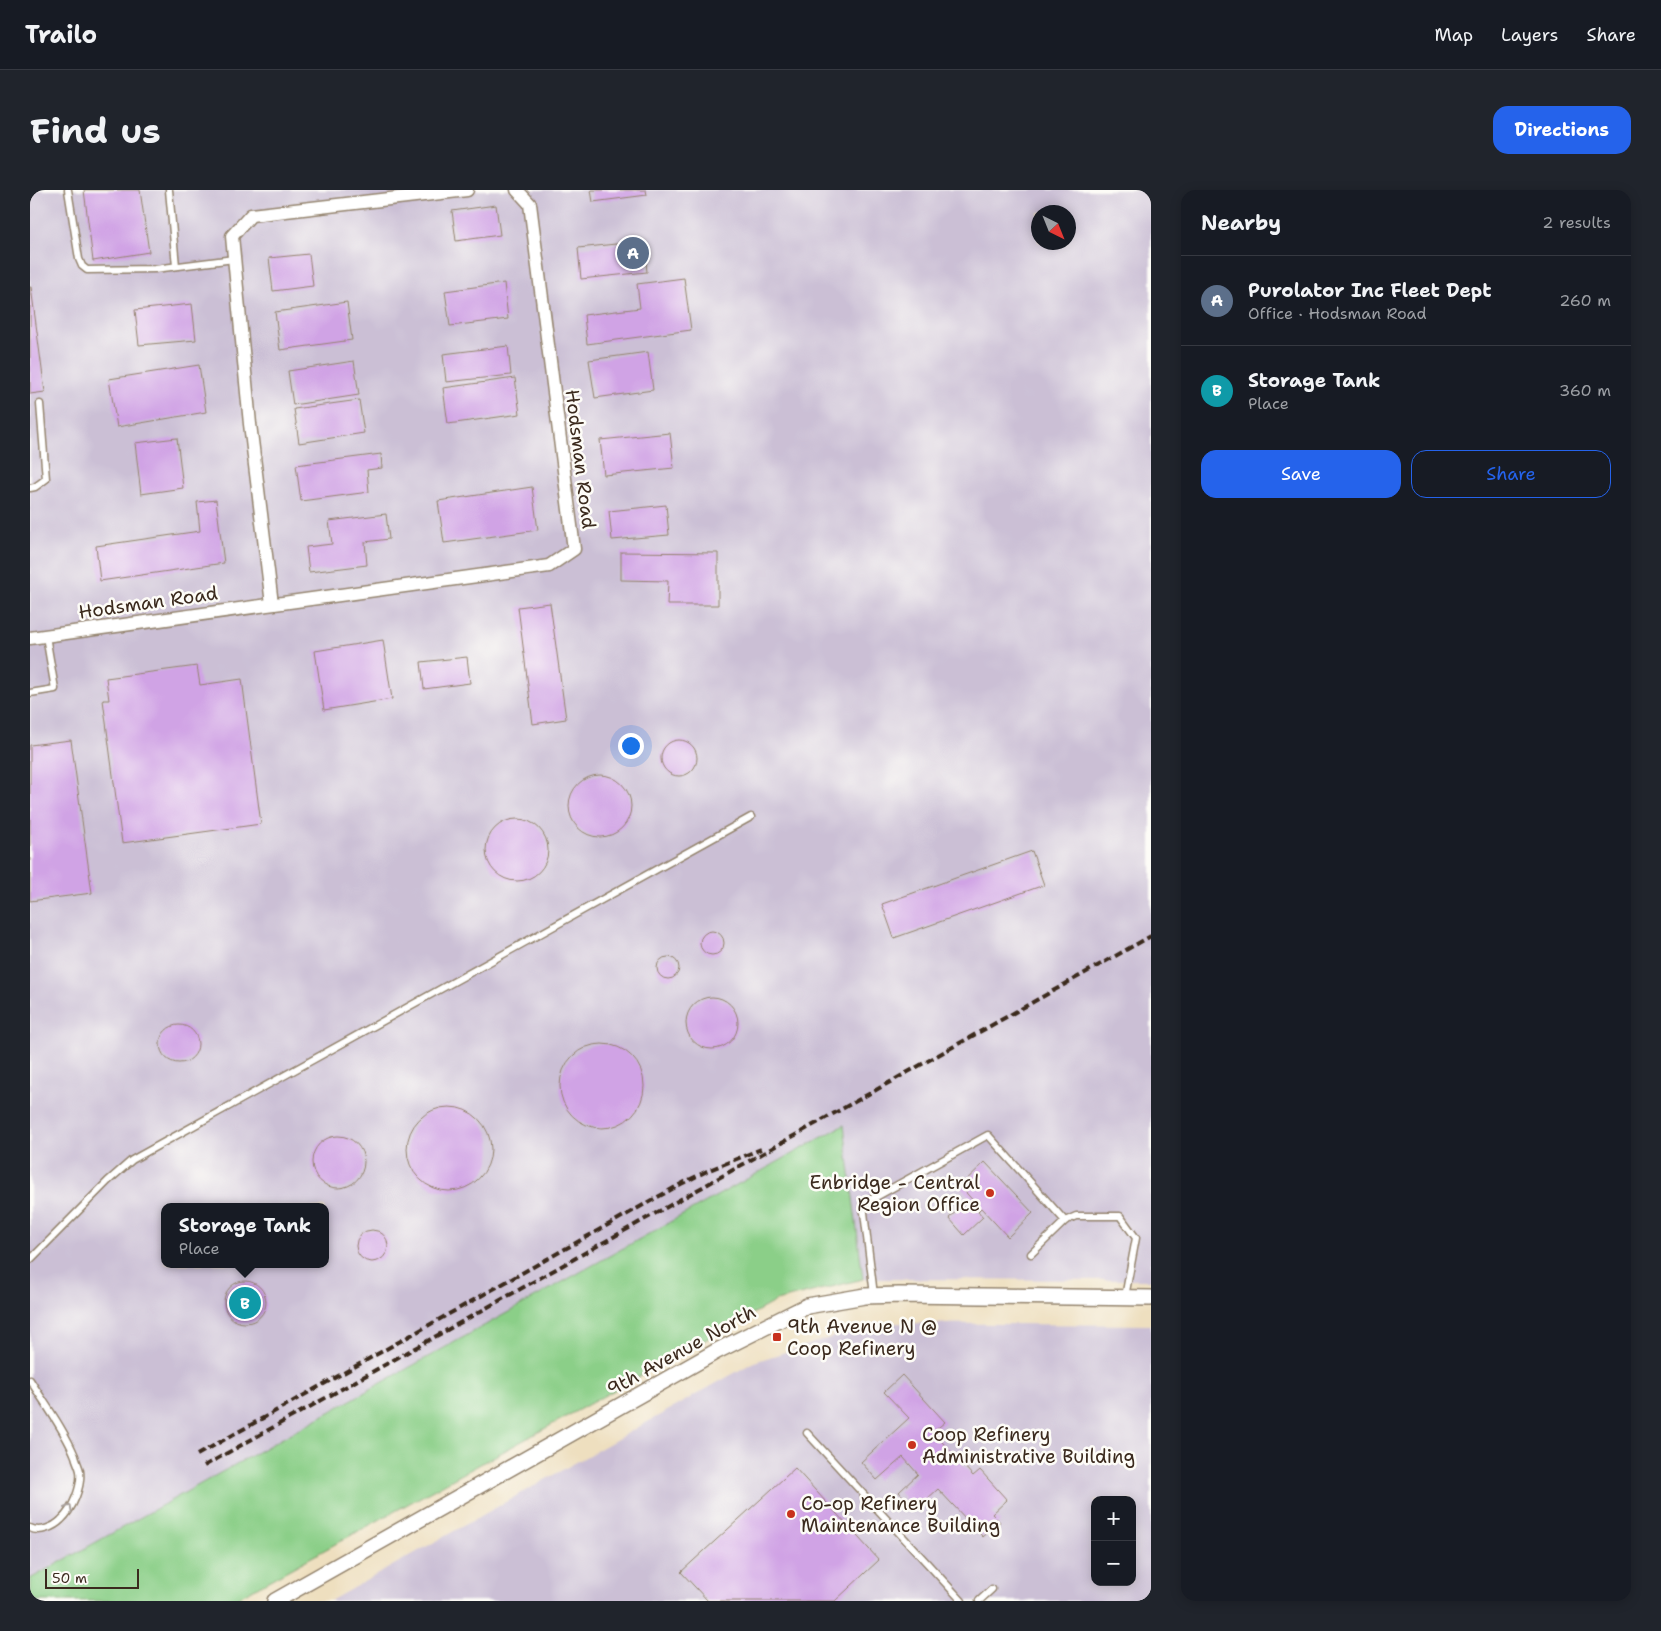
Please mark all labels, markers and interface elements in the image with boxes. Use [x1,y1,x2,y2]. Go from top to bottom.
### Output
text: Trailo [25,19,97,51]
text: Map [1435,23,1473,47]
text: Layers [1501,23,1558,47]
text: Share [1586,23,1636,47]
button: Directions [1493,106,1631,154]
text: Find us [30,107,161,154]
north arrow [1031,205,1076,250]
text: Nearby [1201,209,1281,237]
text: 2 results [1542,212,1611,233]
pin: A [617,234,649,272]
text: Purolator Inc Fleet Dept [1248,278,1491,303]
text: A [1211,290,1223,311]
text: 260 m [1559,290,1611,311]
text: Office · Hodsman Road [1248,303,1427,324]
text: Storage Tank [1248,368,1380,393]
text: B [1212,380,1222,401]
text: 360 m [1559,380,1611,401]
street label: Hodsman Road [560,388,601,530]
text: Place [1248,393,1289,414]
button: Save [1201,450,1401,498]
button: Share [1411,450,1611,498]
street label: Hodsman Road [77,580,219,625]
your location [618,733,644,759]
place label: Enbridge - Central Region Office [810,1170,980,1217]
marker: Enbridge - Central Region Office [984,1187,996,1199]
popup [161,1203,329,1268]
text: Storage Tank [179,1213,311,1238]
text: Place [179,1238,220,1259]
pin: B [229,1284,261,1322]
street label: 9th Avenue North [602,1299,760,1402]
place label: 9th Avenue N @ Coop Refinery [787,1314,937,1361]
marker: 9th Avenue N @ Coop Refinery [771,1331,783,1343]
place label: Coop Refinery Administrative Building [922,1422,1135,1469]
marker: Coop Refinery Administrative Building [906,1439,918,1451]
place label: Co-op Refinery Maintenance Building [801,1491,1000,1538]
map controls [1091,1496,1136,1586]
button: + [1091,1496,1136,1541]
one-way arrow [63,1504,73,1513]
marker: Co-op Refinery Maintenance Building [785,1508,797,1520]
button: − [1091,1541,1136,1586]
scale bar [45,1566,139,1589]
text: 50 m [52,1569,87,1587]

